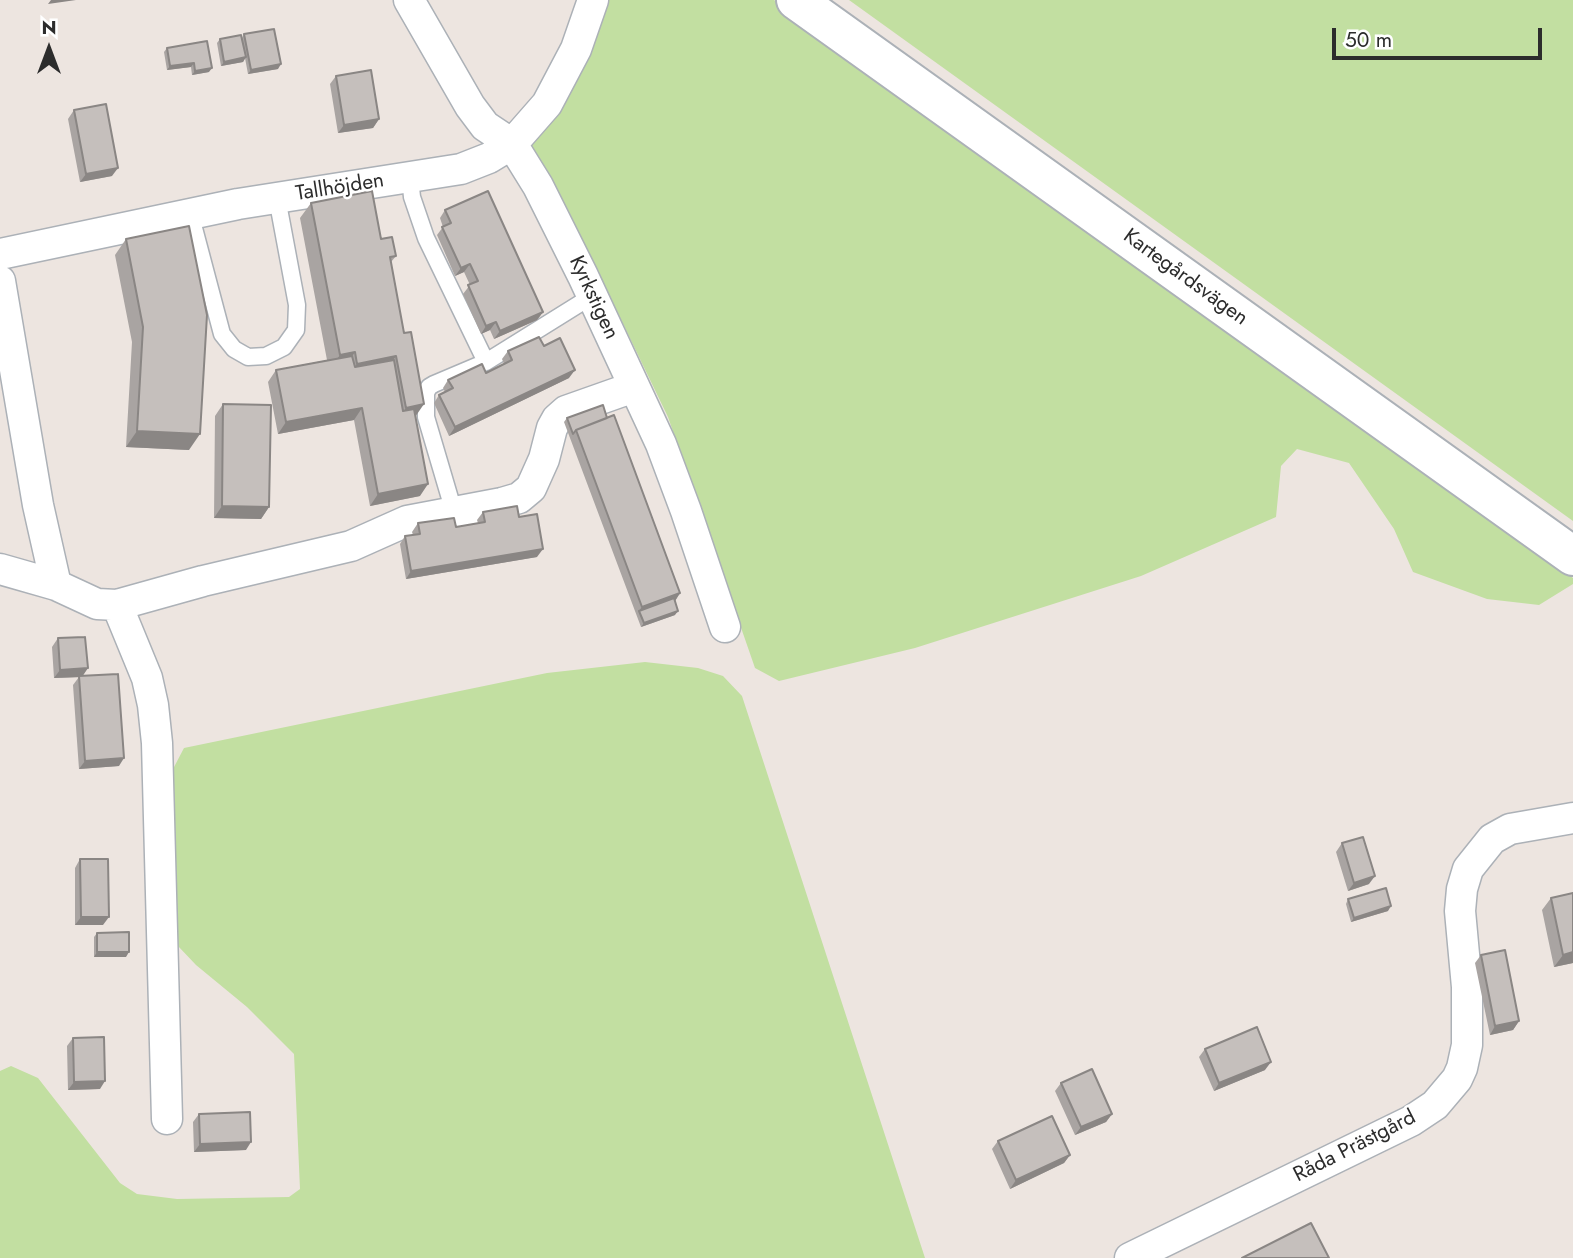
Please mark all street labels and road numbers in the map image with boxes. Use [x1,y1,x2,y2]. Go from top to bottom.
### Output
street label: Tallhöjden [294,169,386,207]
street label: Kartegårdsvägen [1118,224,1252,332]
street label: Kyrkstigen [563,252,623,344]
street label: Råda Prästgård [1290,1105,1420,1189]

